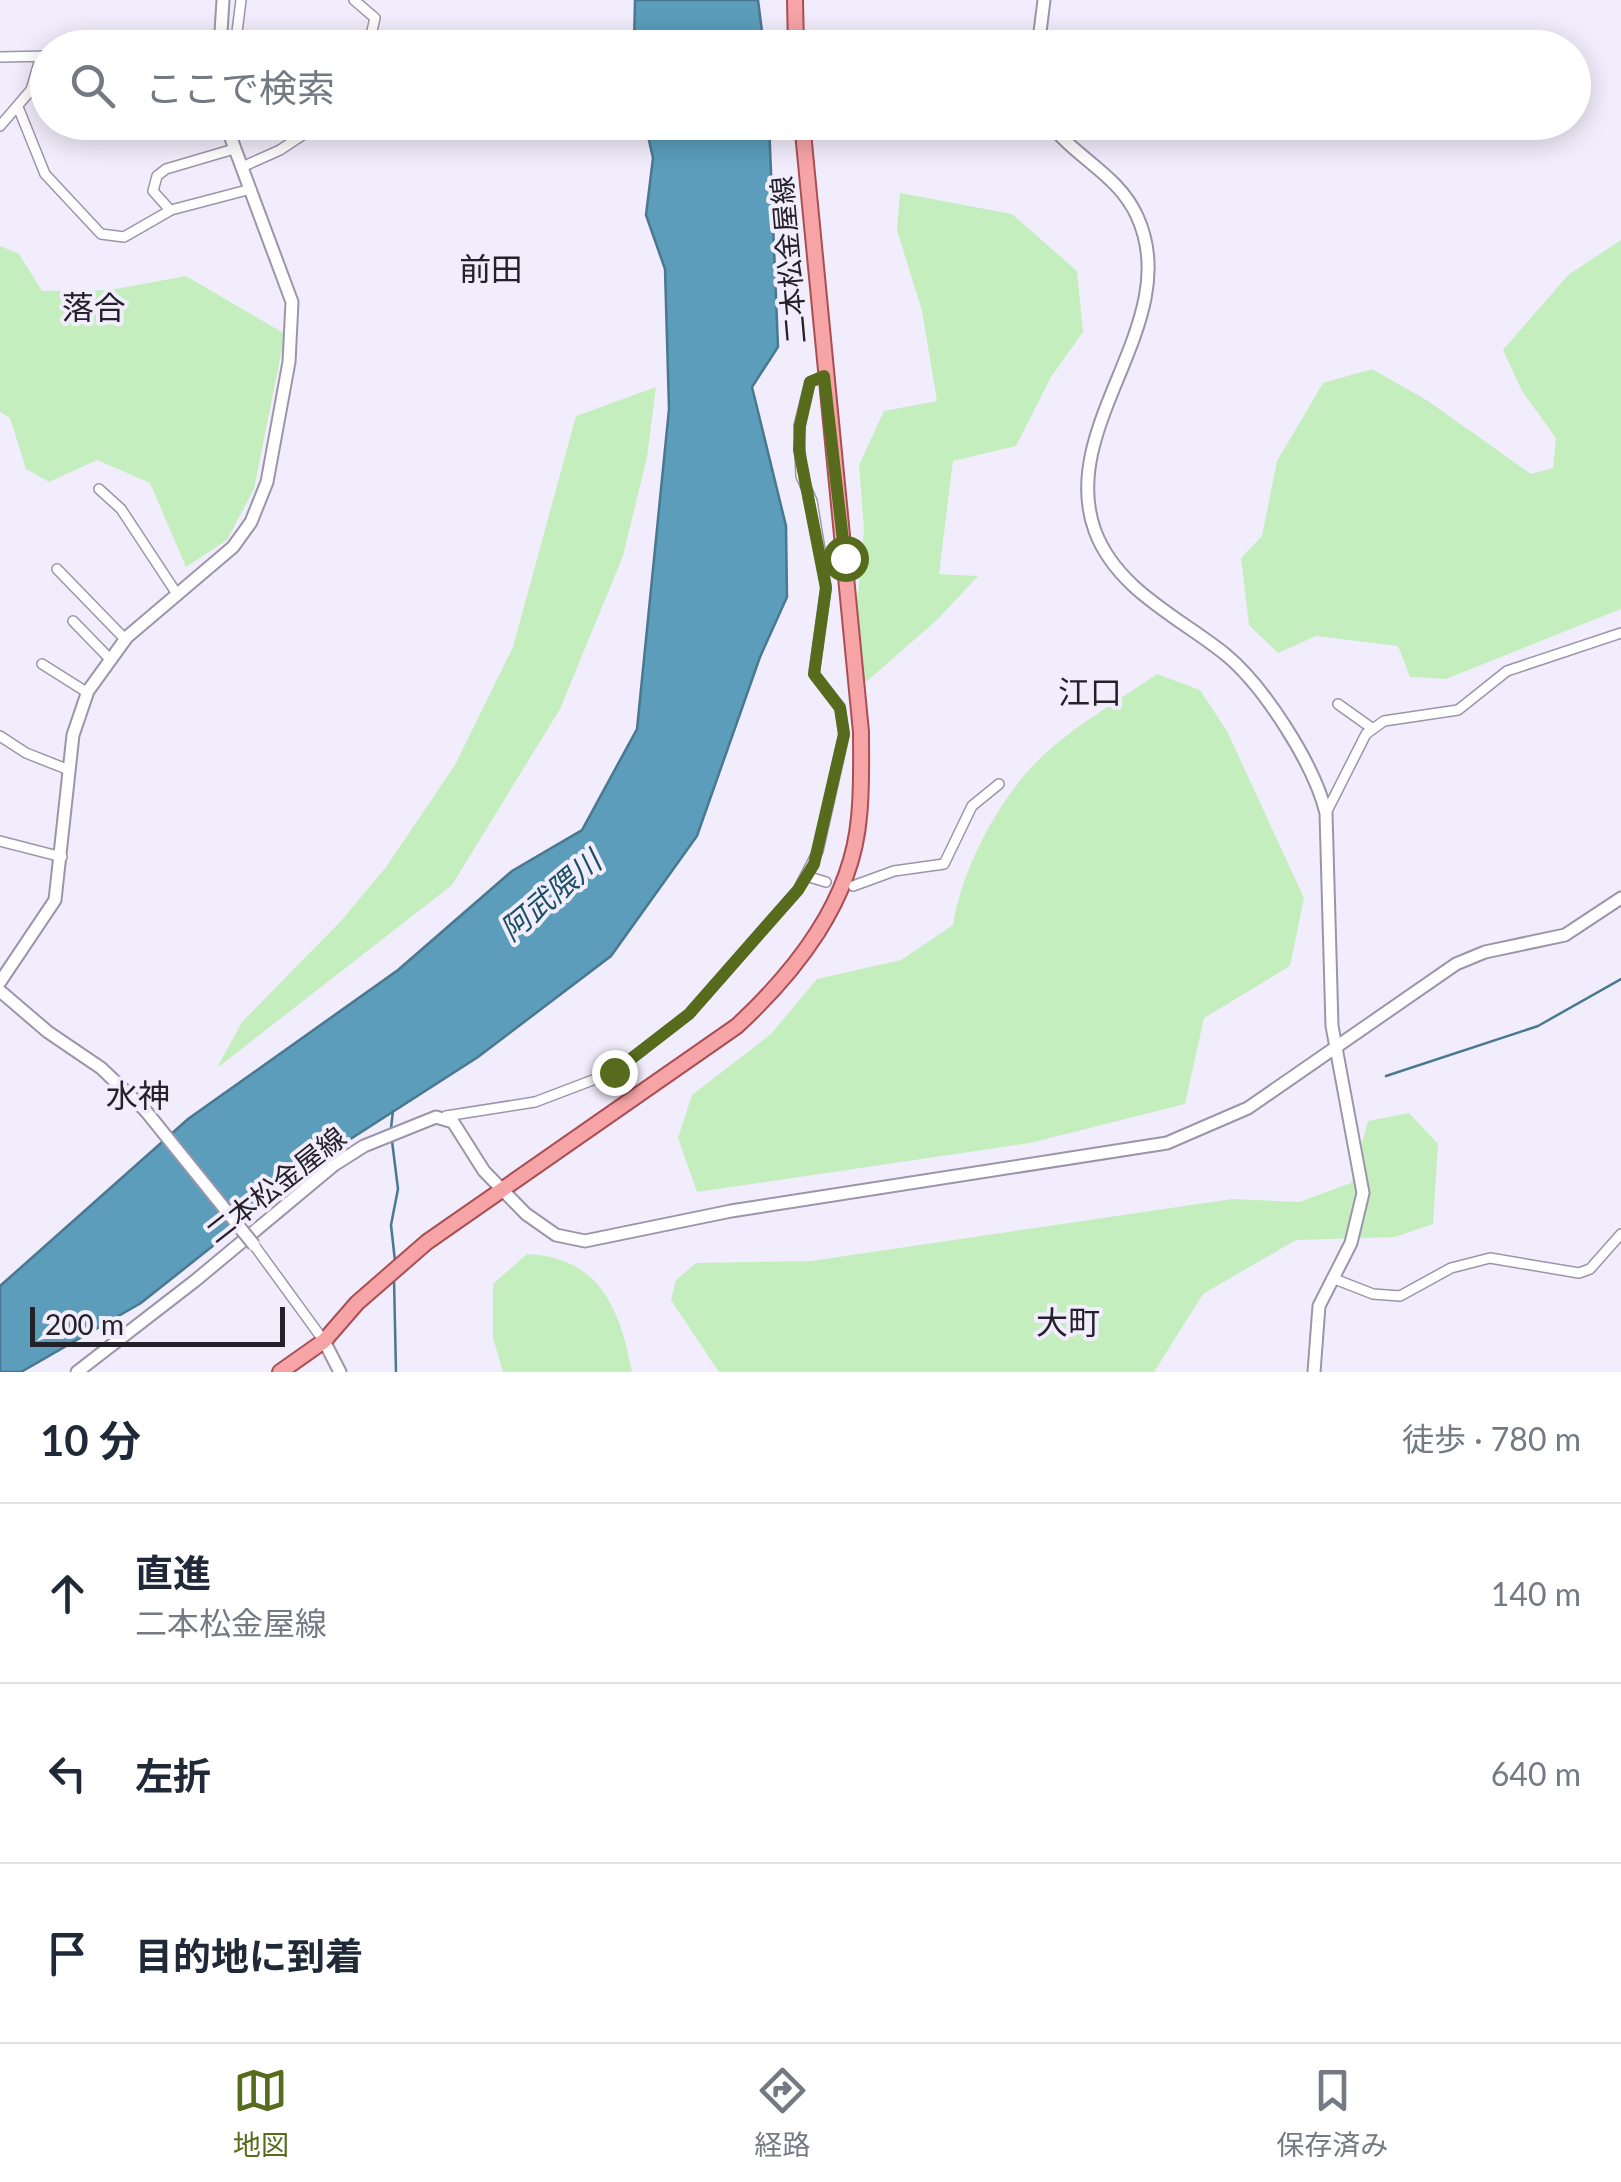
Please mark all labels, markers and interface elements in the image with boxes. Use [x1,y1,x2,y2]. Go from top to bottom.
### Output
search box [30,30,1591,140]
icon: search [65,58,120,113]
text: ここで検索 [145,64,335,110]
street label: 二本松金屋線 [764,175,812,345]
district label: 前田 [459,249,523,288]
district label: 落合 [62,287,126,326]
route start [823,536,869,582]
district label: 江口 [1058,672,1122,711]
water label: 阿武隈川 [492,840,610,947]
route end [592,1050,638,1096]
district label: 水神 [106,1075,170,1114]
street label: 二本松金屋線 [199,1119,352,1249]
scale bar [30,1302,285,1346]
district label: 大町 [1036,1302,1100,1341]
text: 200 m [45,1307,124,1341]
text: 10 分 [40,1415,141,1465]
text: 徒歩 · 780 m [1402,1419,1581,1458]
text: 直進 [135,1549,211,1595]
icon: ahead [40,1566,95,1621]
text: 140 m [1491,1574,1581,1613]
text: 二本松金屋線 [135,1603,327,1642]
icon: left [40,1746,95,1801]
text: 左折 [135,1752,211,1798]
text: 640 m [1491,1754,1581,1793]
icon: arrive [40,1926,95,1981]
text: 目的地に到着 [135,1932,363,1978]
tab: 地図 [233,2063,289,2163]
tab: 経路 [754,2063,810,2163]
tab: 保存済み [1276,2063,1388,2163]

